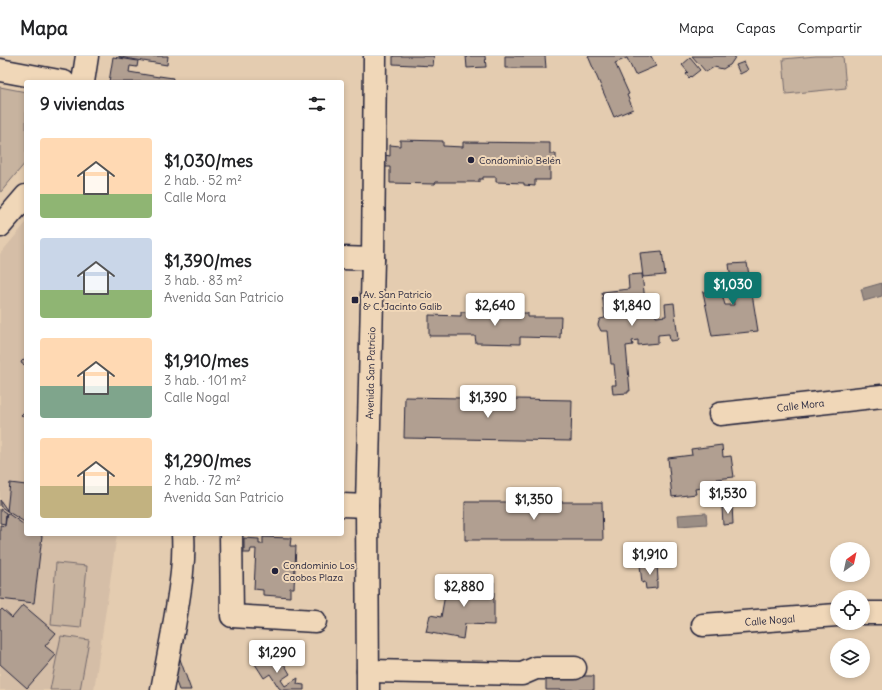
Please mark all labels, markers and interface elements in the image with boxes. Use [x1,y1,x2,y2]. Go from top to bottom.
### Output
text: Mapa [20,16,68,40]
text: Mapa [679,19,714,37]
text: Capas [736,19,776,37]
text: Compartir [798,19,862,37]
text: 9 viviendas [40,93,124,115]
icon: filters [306,93,328,115]
text: $1,030/mes [164,150,253,172]
icon: home [72,154,120,202]
place label: Condominio Belén [479,154,561,167]
marker: Condominio Belén [466,155,476,165]
text: 2 hab. · 52 m² [164,172,242,189]
text: Calle Mora [164,189,226,206]
text: $1,390/mes [164,250,252,272]
icon: home [72,254,120,302]
text: 3 hab. · 83 m² [164,272,243,289]
pin: $1,030 [700,272,766,306]
text: $1,030 [713,276,753,293]
place label: Av. San Patricio & C. Jacinto Galib [363,288,443,313]
text: Avenida San Patricio [164,289,284,306]
pin: $2,640 [462,293,528,327]
pin: $1,840 [599,293,665,327]
marker: Av. San Patricio & C. Jacinto Galib [350,295,360,305]
text: $2,640 [475,297,515,314]
text: $1,840 [613,297,651,314]
street label: Avenida San Patricio [363,326,378,419]
text: $1,910/mes [164,350,249,372]
icon: home [72,354,120,402]
text: 3 hab. · 101 m² [164,372,247,389]
pin: $1,390 [455,385,521,419]
text: Calle Nogal [164,389,230,406]
text: $1,390 [469,389,507,406]
street label: Calle Mora [776,396,825,415]
text: $1,290/mes [164,450,251,472]
icon: home [72,454,120,502]
text: 2 hab. · 72 m² [164,472,241,489]
pin: $1,530 [695,481,761,515]
text: $1,530 [709,485,747,502]
pin: $1,350 [501,487,567,521]
text: Avenida San Patricio [164,489,284,506]
text: $1,350 [515,491,553,508]
pin: $1,910 [617,542,683,576]
north arrow [830,542,870,582]
map controls [830,542,870,678]
text: $1,910 [632,546,668,563]
place label: Condominio Los Caobos Plaza [283,559,355,584]
marker: Condominio Los Caobos Plaza [270,566,280,576]
pin: $2,880 [431,574,497,608]
text: $2,880 [444,578,484,595]
button: locate [830,590,870,630]
street label: Calle Nogal [744,612,796,629]
button: layers [830,638,870,678]
pin: $1,290 [244,640,310,674]
text: $1,290 [258,644,296,661]

